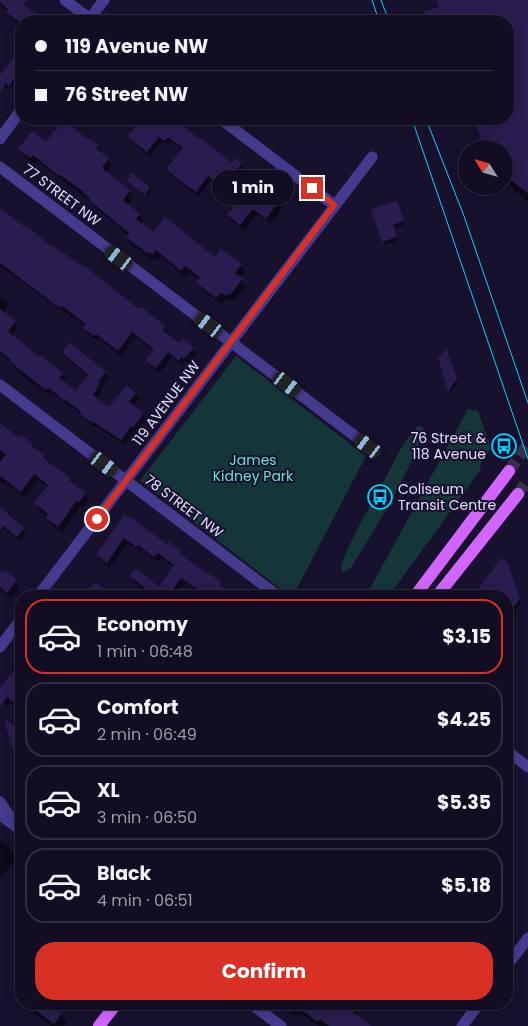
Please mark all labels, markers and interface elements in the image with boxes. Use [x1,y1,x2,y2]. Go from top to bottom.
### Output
text: 119 Avenue NW [65,33,208,60]
text: 76 Street NW [65,81,188,108]
north arrow [458,140,512,195]
map controls [458,140,513,195]
street label: 77 STREET NW [19,159,105,231]
callout: 1 min [212,170,294,206]
text: 1 min [232,176,274,199]
route end [301,177,323,199]
car [102,243,135,273]
car [192,310,225,340]
street label: 119 AVENUE NW [128,356,205,449]
car [270,369,303,399]
place label: 76 Street & 118 Avenue [411,428,487,464]
car [351,431,384,461]
bus stop icon: 76 Street & 118 Avenue [491,433,517,459]
car [87,449,120,479]
park label: James Kidney Park [213,450,294,486]
street label: 78 STREET NW [141,470,228,542]
place label: Coliseum Transit Centre [398,479,497,515]
bus stop icon: Coliseum Transit Centre [367,484,393,510]
route start [86,508,108,530]
text: Economy [97,611,188,638]
icon: car [37,614,82,659]
text: $3.15 [442,623,491,650]
text: 1 min · 06:48 [97,640,193,663]
text: Comfort [97,694,179,721]
icon: car [37,697,82,742]
text: $4.25 [437,706,491,733]
text: 2 min · 06:49 [97,723,197,746]
text: XL [97,777,120,804]
icon: car [37,780,82,825]
text: $5.35 [437,789,491,816]
text: 3 min · 06:50 [97,806,197,829]
text: Black [97,860,151,887]
icon: car [37,863,82,908]
text: $5.18 [441,872,491,899]
text: 4 min · 06:51 [97,889,193,912]
button: Confirm [35,942,493,1000]

